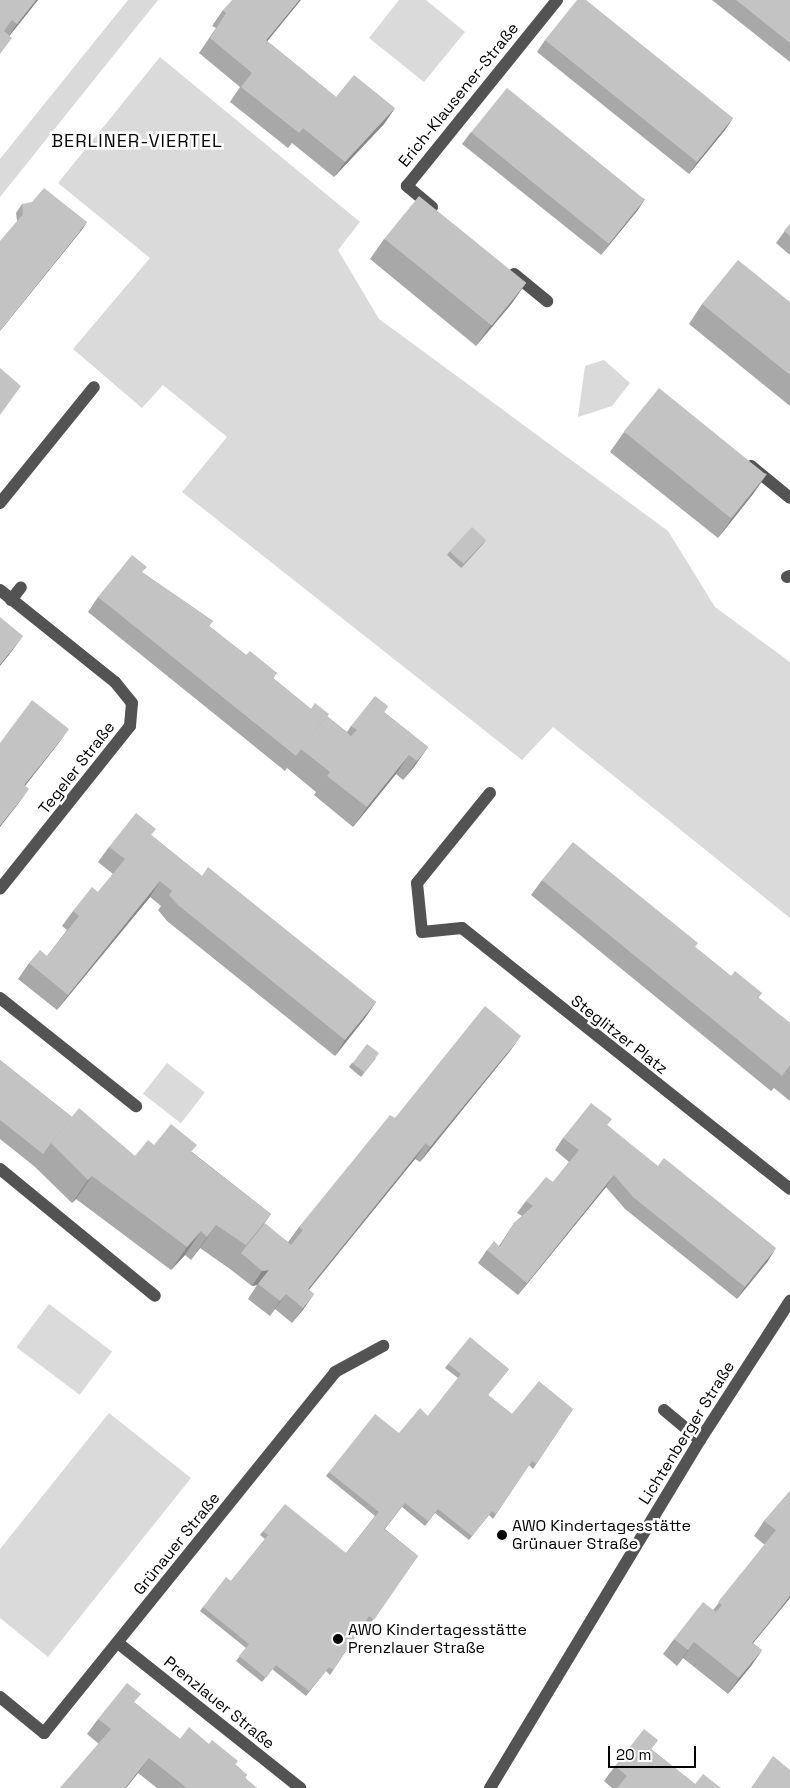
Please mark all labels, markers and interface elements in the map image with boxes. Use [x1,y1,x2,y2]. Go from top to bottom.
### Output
street label: Erich-Klausener-Straße [395,19,523,171]
district label: BERLINER-VIERTEL [49,130,225,152]
street label: Tegeler Straße [35,718,119,818]
street label: Steglitzer Platz [567,991,671,1079]
street label: Lichtenberger Straße [635,1358,739,1508]
street label: Grünauer Straße [130,1489,224,1599]
place label: AWO Kindertagesstätte Grünauer Straße [512,1516,691,1554]
marker: AWO Kindertagesstätte Grünauer Straße [496,1529,508,1541]
place label: AWO Kindertagesstätte Prenzlauer Straße [348,1620,527,1658]
marker: AWO Kindertagesstätte Prenzlauer Straße [332,1633,344,1645]
street label: Prenzlauer Straße [160,1652,278,1754]
scale bar [610,1736,698,1768]
text: 20 m [616,1745,651,1764]

